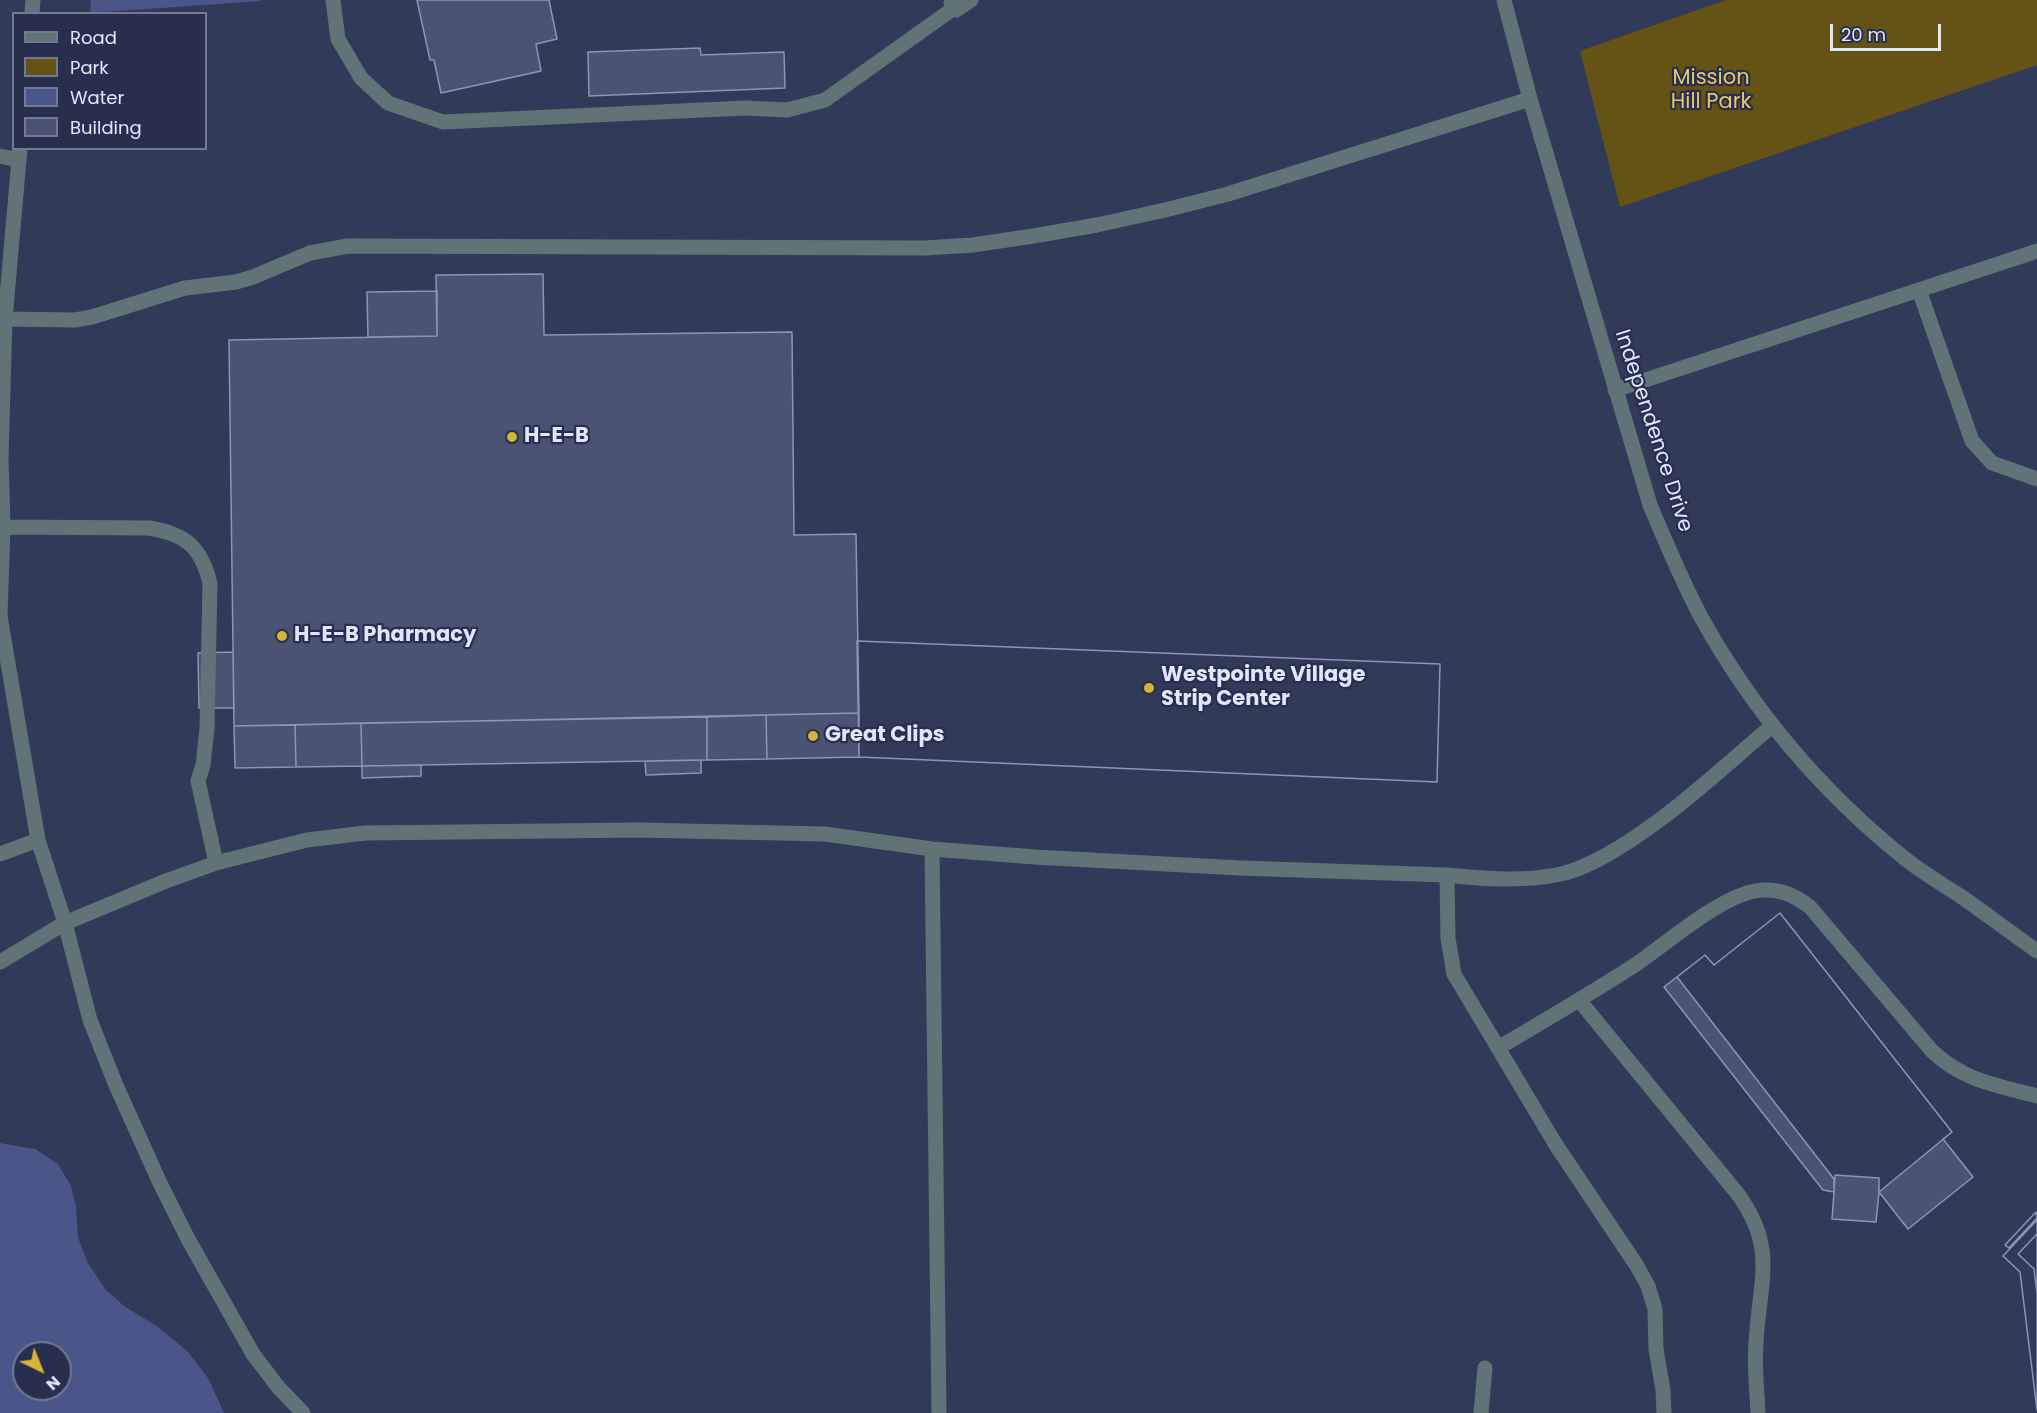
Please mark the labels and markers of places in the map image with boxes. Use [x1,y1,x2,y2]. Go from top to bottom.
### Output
place label: H-E-B [524,424,589,450]
marker: H-E-B [505,430,519,444]
place label: H-E-B Pharmacy [294,623,476,649]
marker: H-E-B Pharmacy [275,629,289,643]
place label: Westpointe Village Strip Center [1161,663,1366,713]
marker: Westpointe Village Strip Center [1142,681,1156,695]
place label: Great Clips [825,723,945,749]
marker: Great Clips [806,729,820,743]

